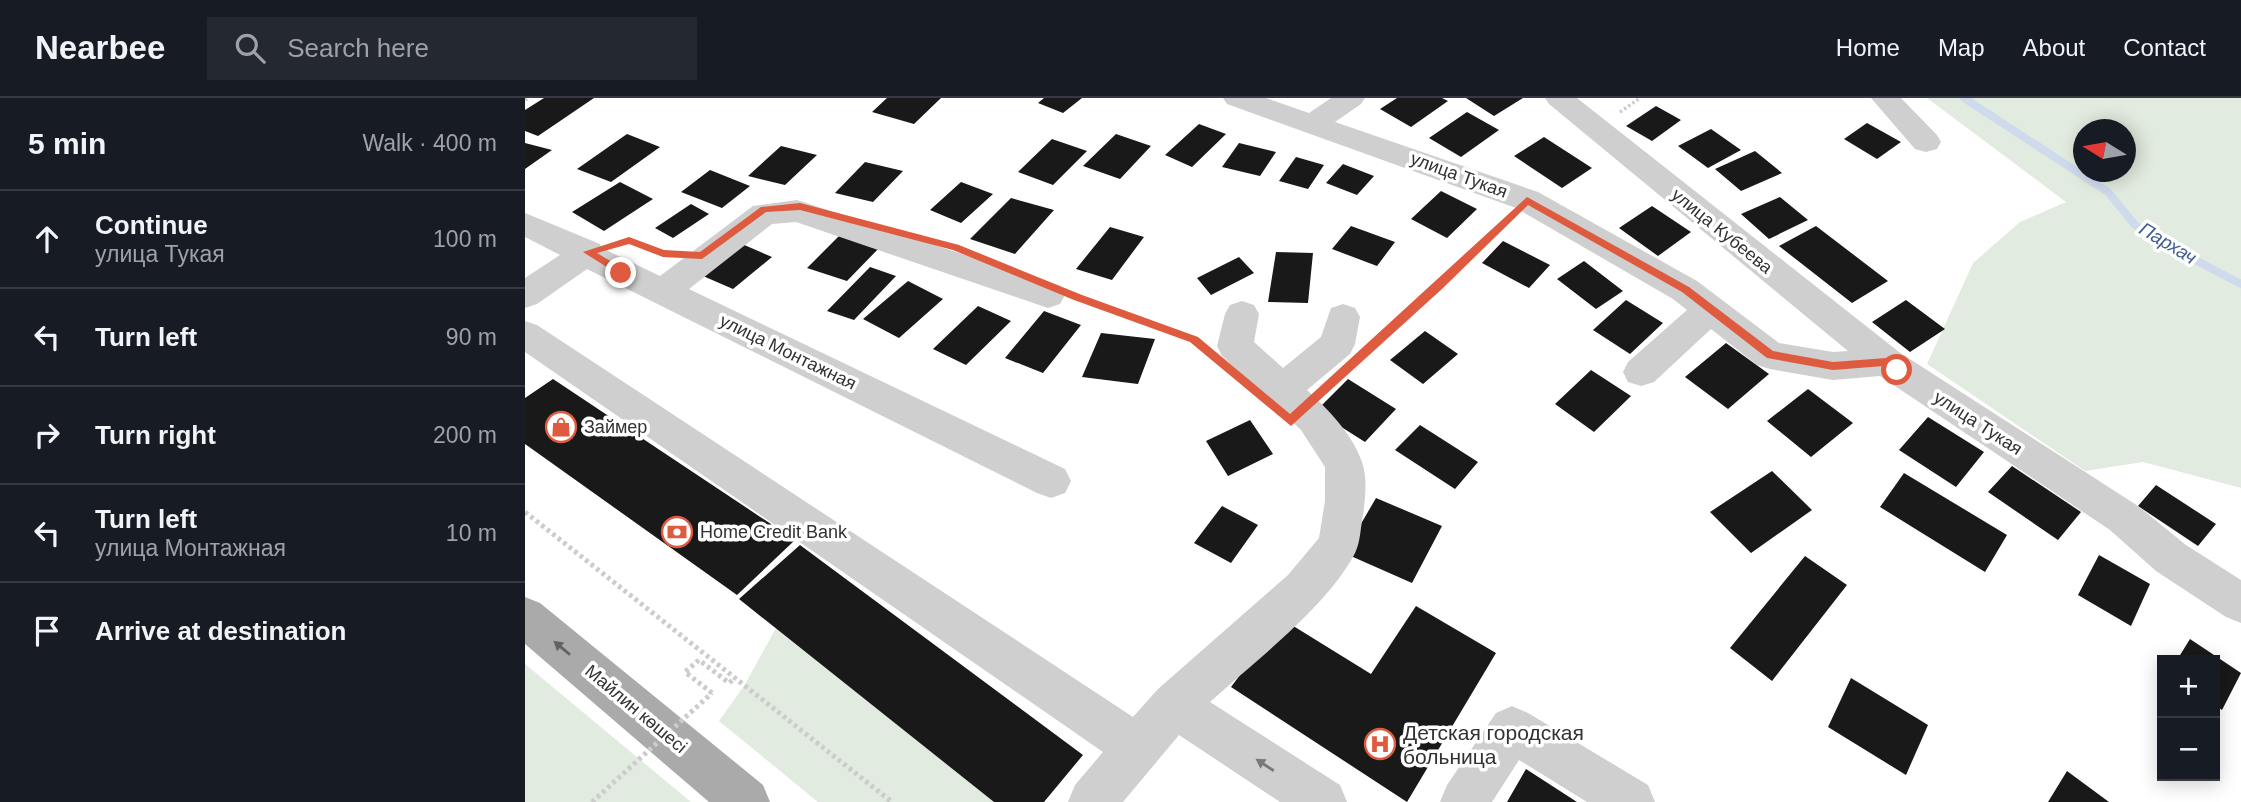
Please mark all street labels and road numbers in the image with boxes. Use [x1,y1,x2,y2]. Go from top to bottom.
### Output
street label: улица Тукая [1408,148,1510,202]
street label: улица Кубеева [1668,184,1777,278]
street label: улица Монтажная [716,310,860,394]
street label: улица Тукая [1930,387,2026,459]
street label: Майлин көшесі [581,661,691,757]

